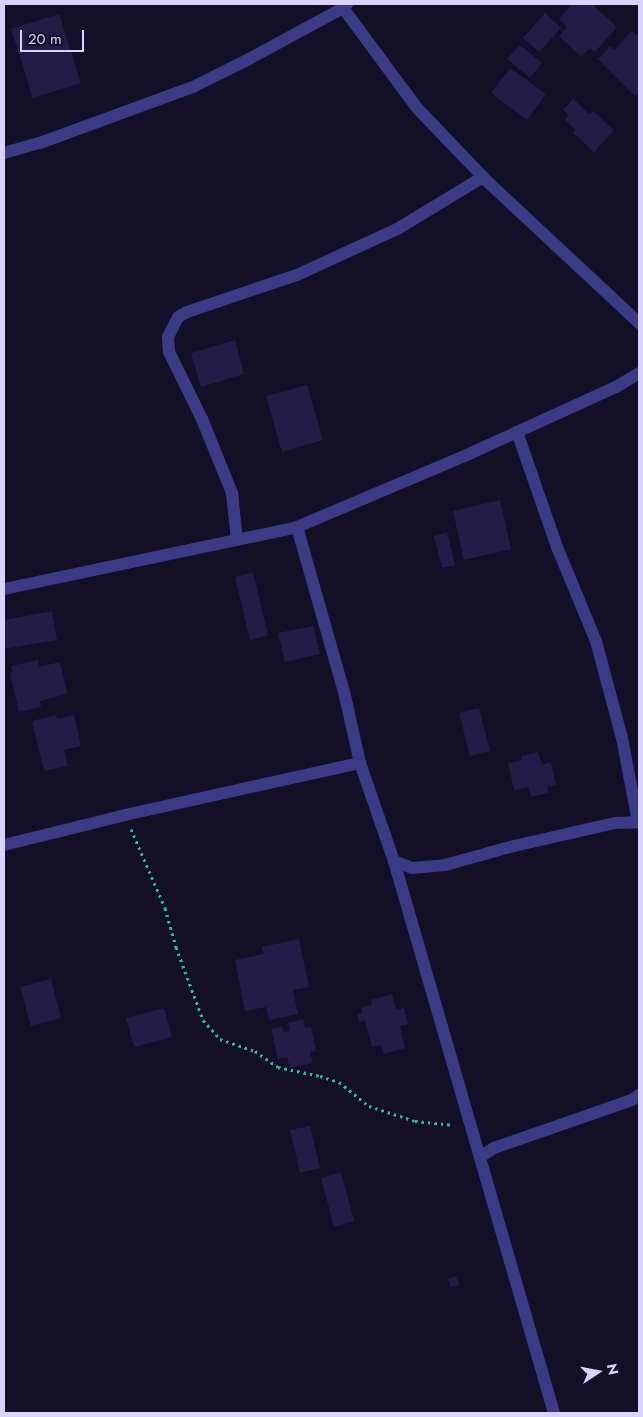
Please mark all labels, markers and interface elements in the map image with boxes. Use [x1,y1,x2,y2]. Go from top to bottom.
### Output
scale bar [22,20,86,52]
text: 20 m [28,28,62,50]
north arrow [573,1347,623,1397]
text: N [602,1362,624,1377]

